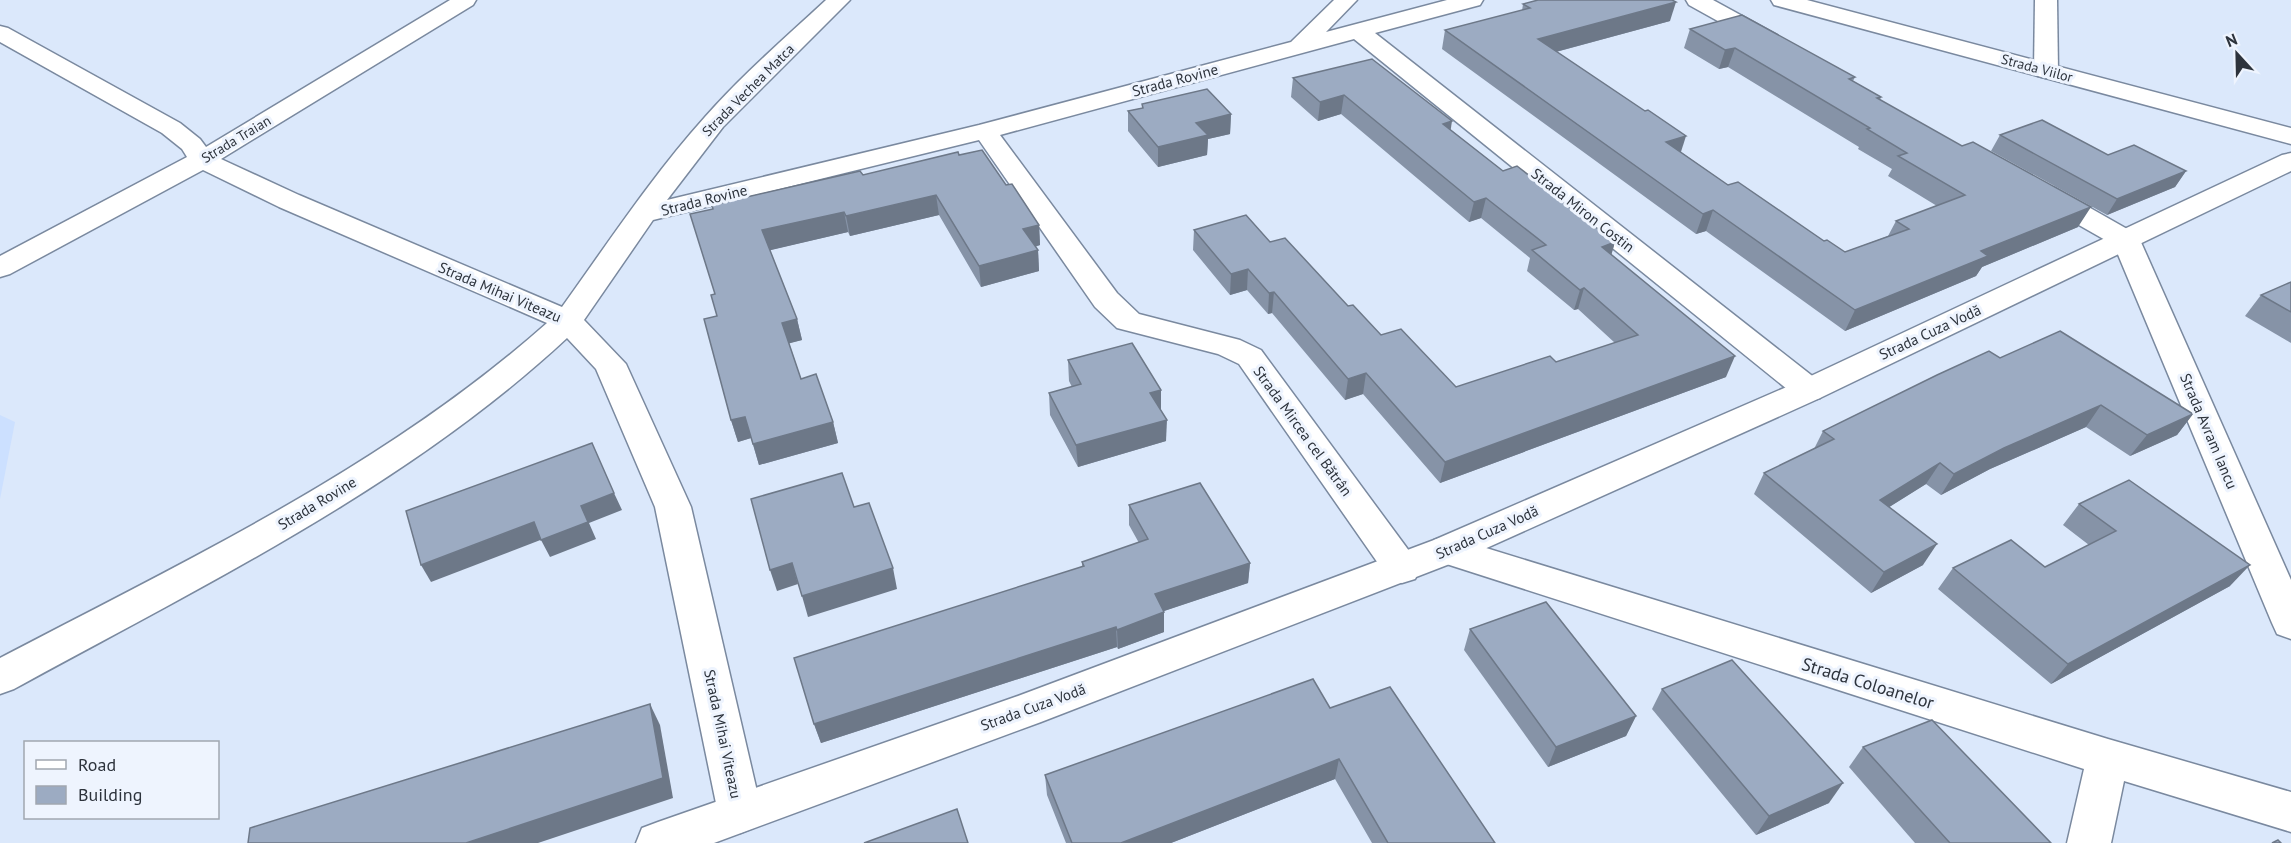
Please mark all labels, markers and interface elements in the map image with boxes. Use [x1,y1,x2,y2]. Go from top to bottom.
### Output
north arrow [2207,24,2267,84]
text: N [2223,29,2240,51]
street label: Strada Vechea Matca [698,40,798,140]
street label: Strada Viilor [1999,50,2075,86]
street label: Strada Rovine [1130,59,1220,101]
street label: Strada Traian [198,111,274,167]
street label: Strada Miron Costin [1527,164,1639,256]
street label: Strada Rovine [659,180,749,220]
street label: Strada Mihai Viteazu [436,258,564,326]
street label: Strada Cuza Vodă [1876,300,1984,364]
street label: Strada Mircea cel Bătrân [1249,362,1357,500]
street label: Strada Avram Iancu [2176,370,2242,492]
street label: Strada Rovine [274,472,360,534]
street label: Strada Cuza Vodă [1433,501,1541,563]
street label: Strada Coloanelor [1799,652,1937,714]
street label: Strada Mihai Viteazu [700,668,746,800]
street label: Strada Cuza Vodă [978,679,1088,735]
legend [24,741,219,819]
text: Road [78,753,116,776]
text: Building [78,783,142,806]

